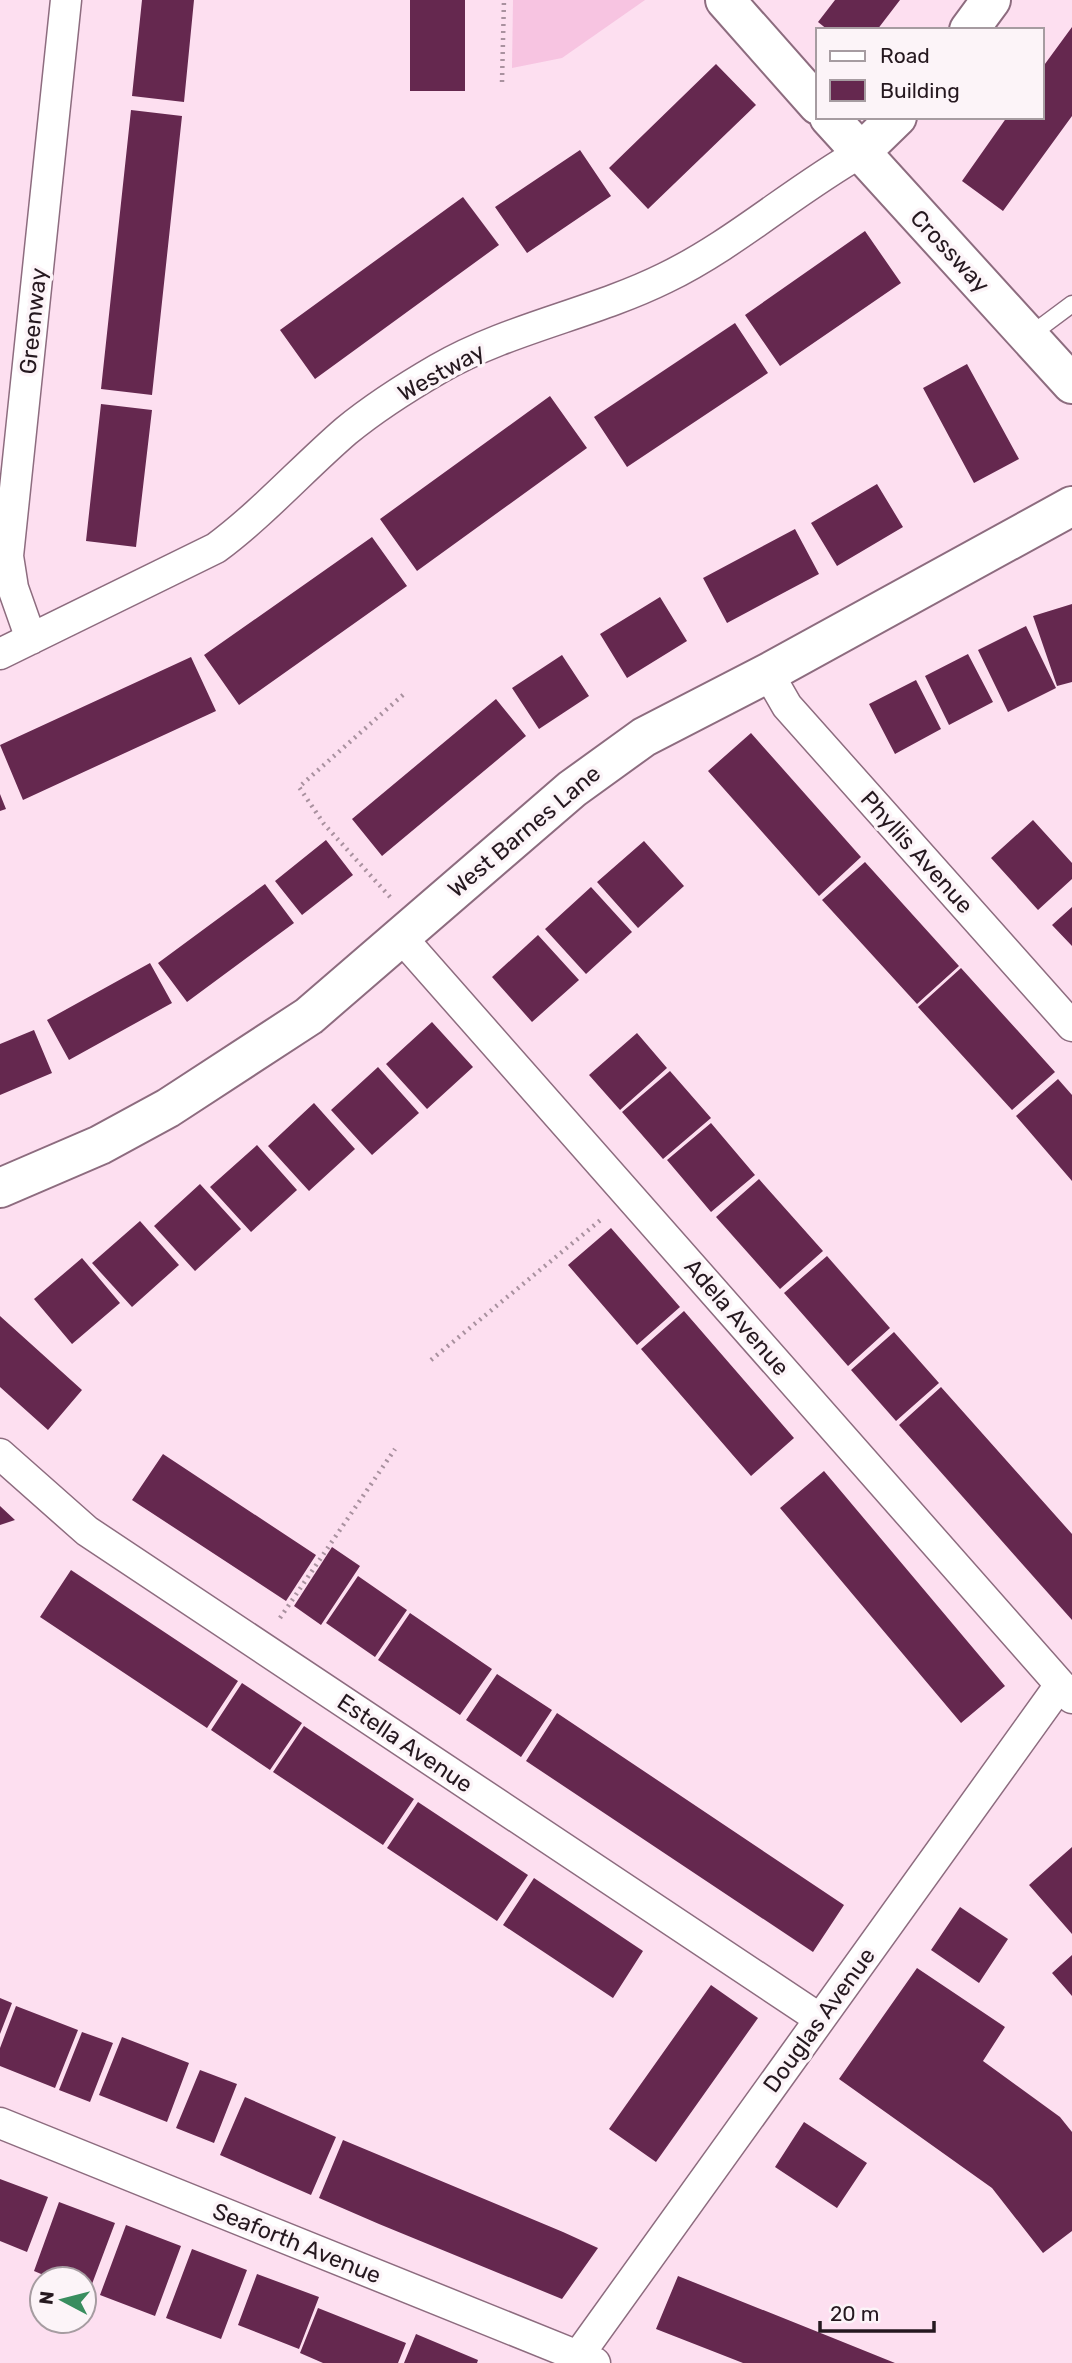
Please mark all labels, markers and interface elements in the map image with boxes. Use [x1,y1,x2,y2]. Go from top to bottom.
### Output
legend [816,28,1044,119]
text: Road [880,43,930,68]
text: Building [880,78,960,103]
street label: Crossway [904,204,996,299]
street label: Greenway [13,266,53,376]
street label: Westway [393,337,489,407]
street label: West Barnes Lane [442,759,606,903]
street label: Phyllis Avenue [855,785,979,919]
street label: Adela Avenue [679,1253,795,1381]
street label: Estella Avenue [332,1688,478,1798]
street label: Douglas Avenue [757,1942,881,2098]
street label: Seaforth Avenue [209,2197,385,2289]
north arrow [28,2265,98,2335]
text: N [34,2290,59,2306]
scale bar [820,2290,934,2334]
text: 20 m [830,2301,879,2326]

